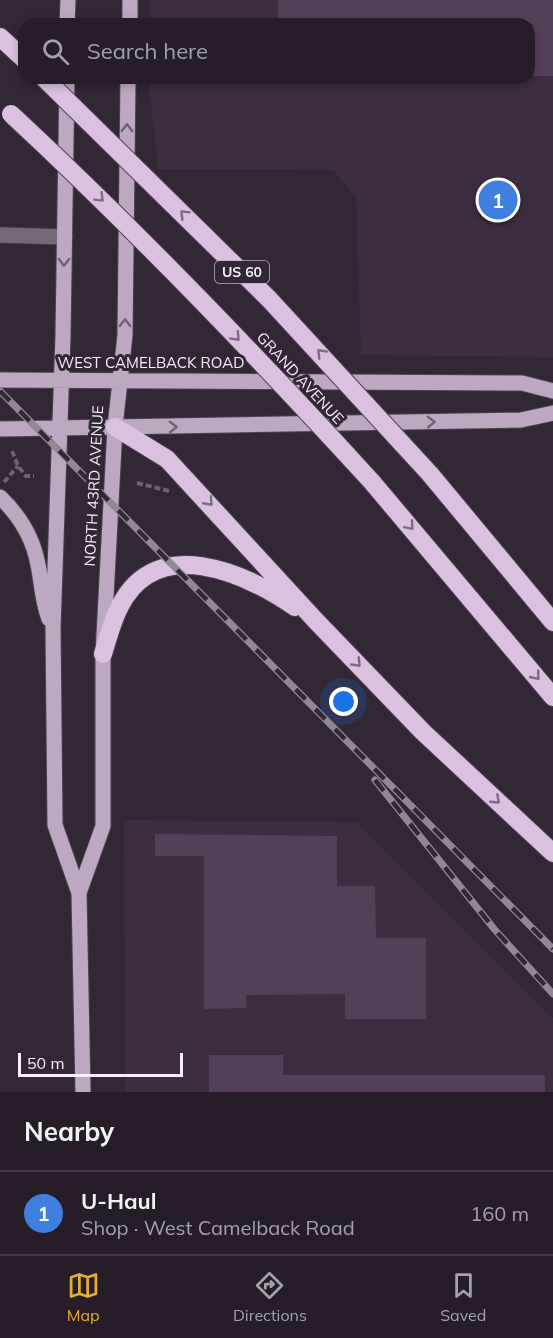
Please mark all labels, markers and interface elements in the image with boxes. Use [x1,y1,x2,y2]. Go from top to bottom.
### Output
search box [18,18,535,84]
icon: search [39,35,72,68]
text: Search here [87,37,208,65]
one-way arrow [121,123,133,132]
pin: 1 [478,178,518,222]
one-way arrow [92,190,103,201]
one-way arrow [180,210,190,221]
one-way arrow [58,258,70,267]
road number: US 60 [215,261,269,283]
one-way arrow [119,318,131,327]
street label: GRAND AVENUE [253,328,348,428]
one-way arrow [229,329,240,340]
one-way arrow [317,349,328,360]
street label: WEST CAMELBACK ROAD [58,353,244,372]
street label: NORTH 43RD AVENUE [80,405,107,567]
one-way arrow [427,416,436,428]
one-way arrow [169,421,178,433]
one-way arrow [202,495,213,506]
one-way arrow [403,519,414,530]
one-way arrow [350,657,361,667]
one-way arrow [528,669,539,680]
your location [329,687,358,716]
one-way arrow [489,793,499,804]
scale bar [18,1050,183,1078]
text: 50 m [27,1053,64,1073]
text: Nearby [24,1115,114,1148]
text: U-Haul [81,1187,156,1215]
text: 1 [38,1201,50,1226]
text: 160 m [470,1201,529,1226]
text: Shop · West Camelback Road [81,1215,355,1240]
tab: Map [67,1269,100,1325]
tab: Directions [233,1269,307,1325]
tab: Saved [440,1269,486,1325]

